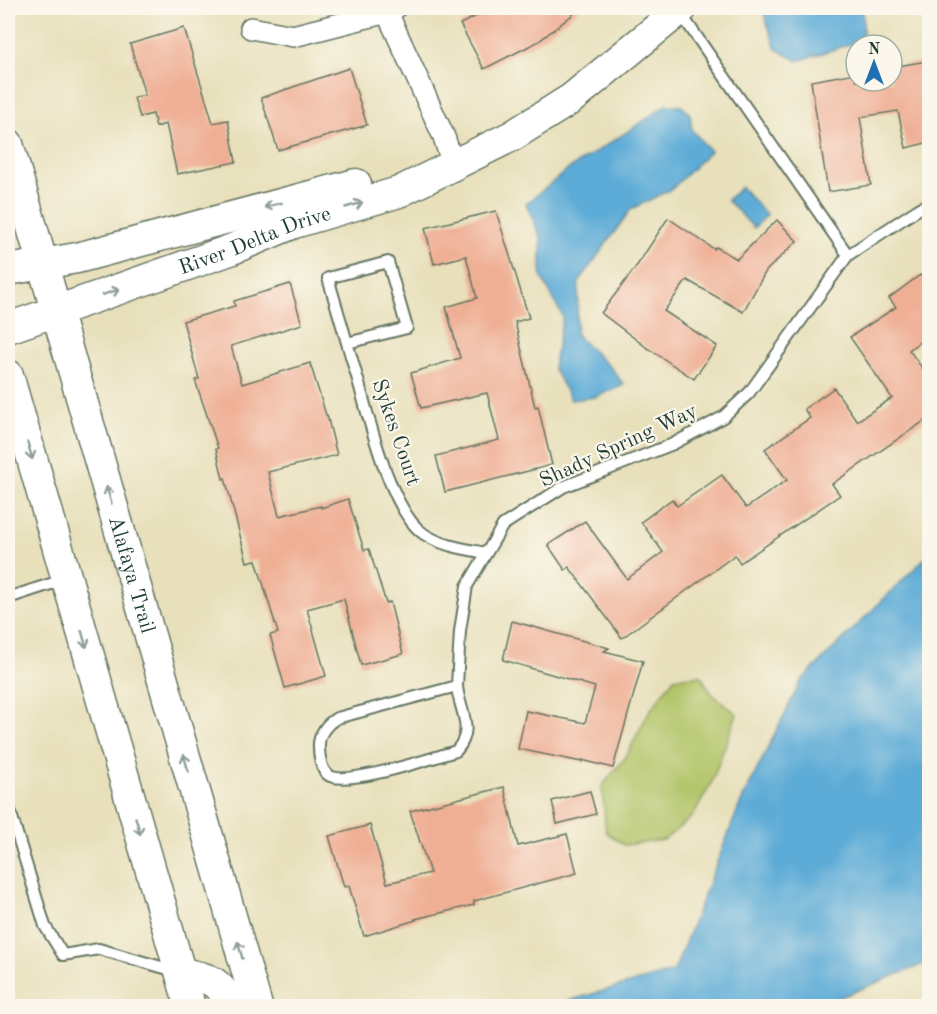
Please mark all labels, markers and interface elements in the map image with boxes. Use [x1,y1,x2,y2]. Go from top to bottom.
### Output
north arrow [844,33,904,93]
text: N [868,42,881,58]
one-way arrow [344,199,363,210]
one-way arrow [264,200,283,212]
street label: River Delta Drive [176,204,334,279]
one-way arrow [101,285,120,296]
street label: Sykes Court [368,376,424,489]
street label: Shady Spring Way [537,401,701,492]
one-way arrow [25,441,36,460]
one-way arrow [103,486,114,505]
street label: Alafaya Trail [104,514,158,636]
one-way arrow [79,629,90,648]
one-way arrow [180,754,191,773]
one-way arrow [133,816,144,835]
one-way arrow [234,941,245,960]

